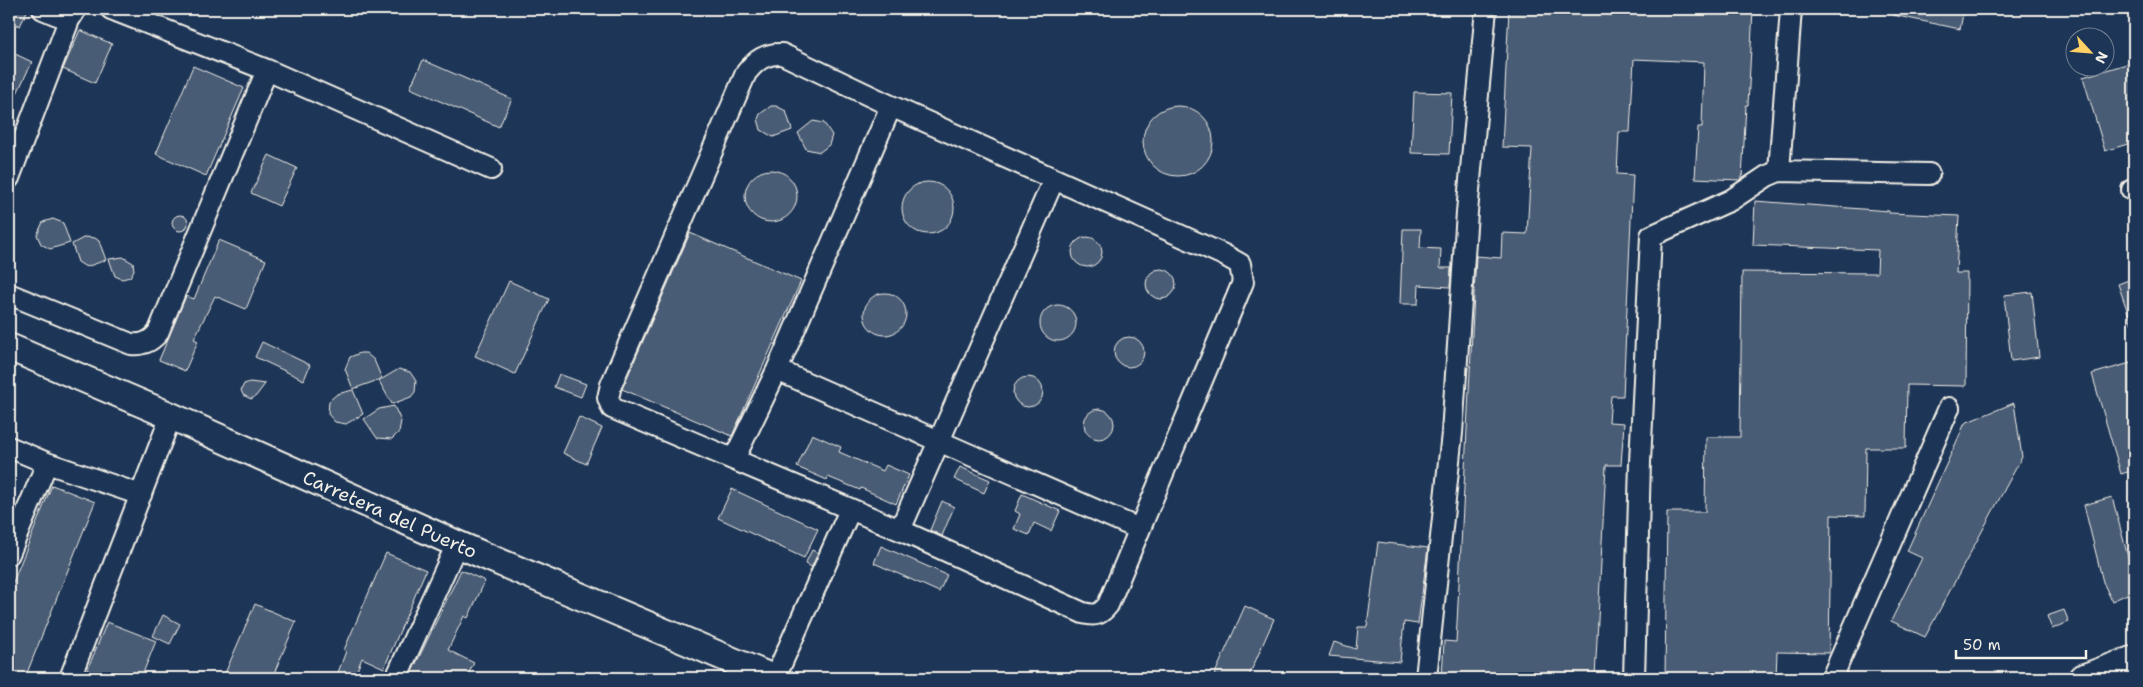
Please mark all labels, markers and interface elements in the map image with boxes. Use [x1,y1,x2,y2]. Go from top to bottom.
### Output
north arrow [2066,28,2116,78]
text: N [2091,49,2112,67]
street label: Carretera del Puerto [299,465,481,564]
scale bar [1956,627,2086,659]
text: 50 m [1963,635,2001,655]

